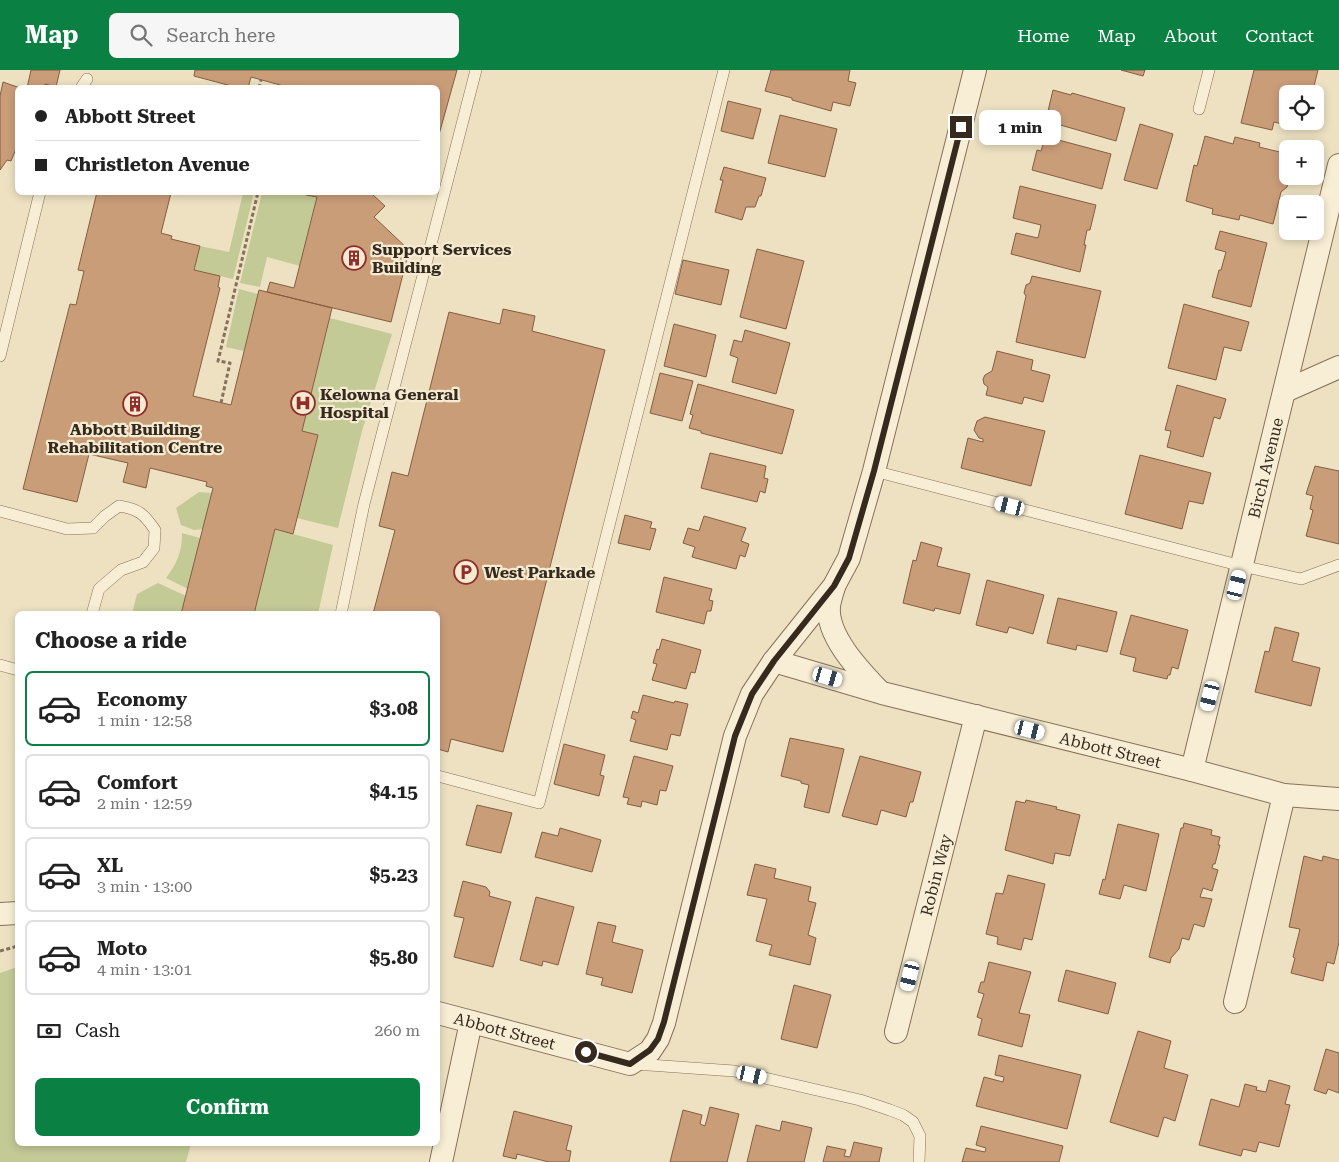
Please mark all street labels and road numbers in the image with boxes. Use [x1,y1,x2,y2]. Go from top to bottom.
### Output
street label: Birch Avenue [1244,415,1287,520]
street label: Abbott Street [1058,728,1163,772]
street label: Robin Way [916,831,955,918]
street label: Abbott Street [452,1008,557,1053]

